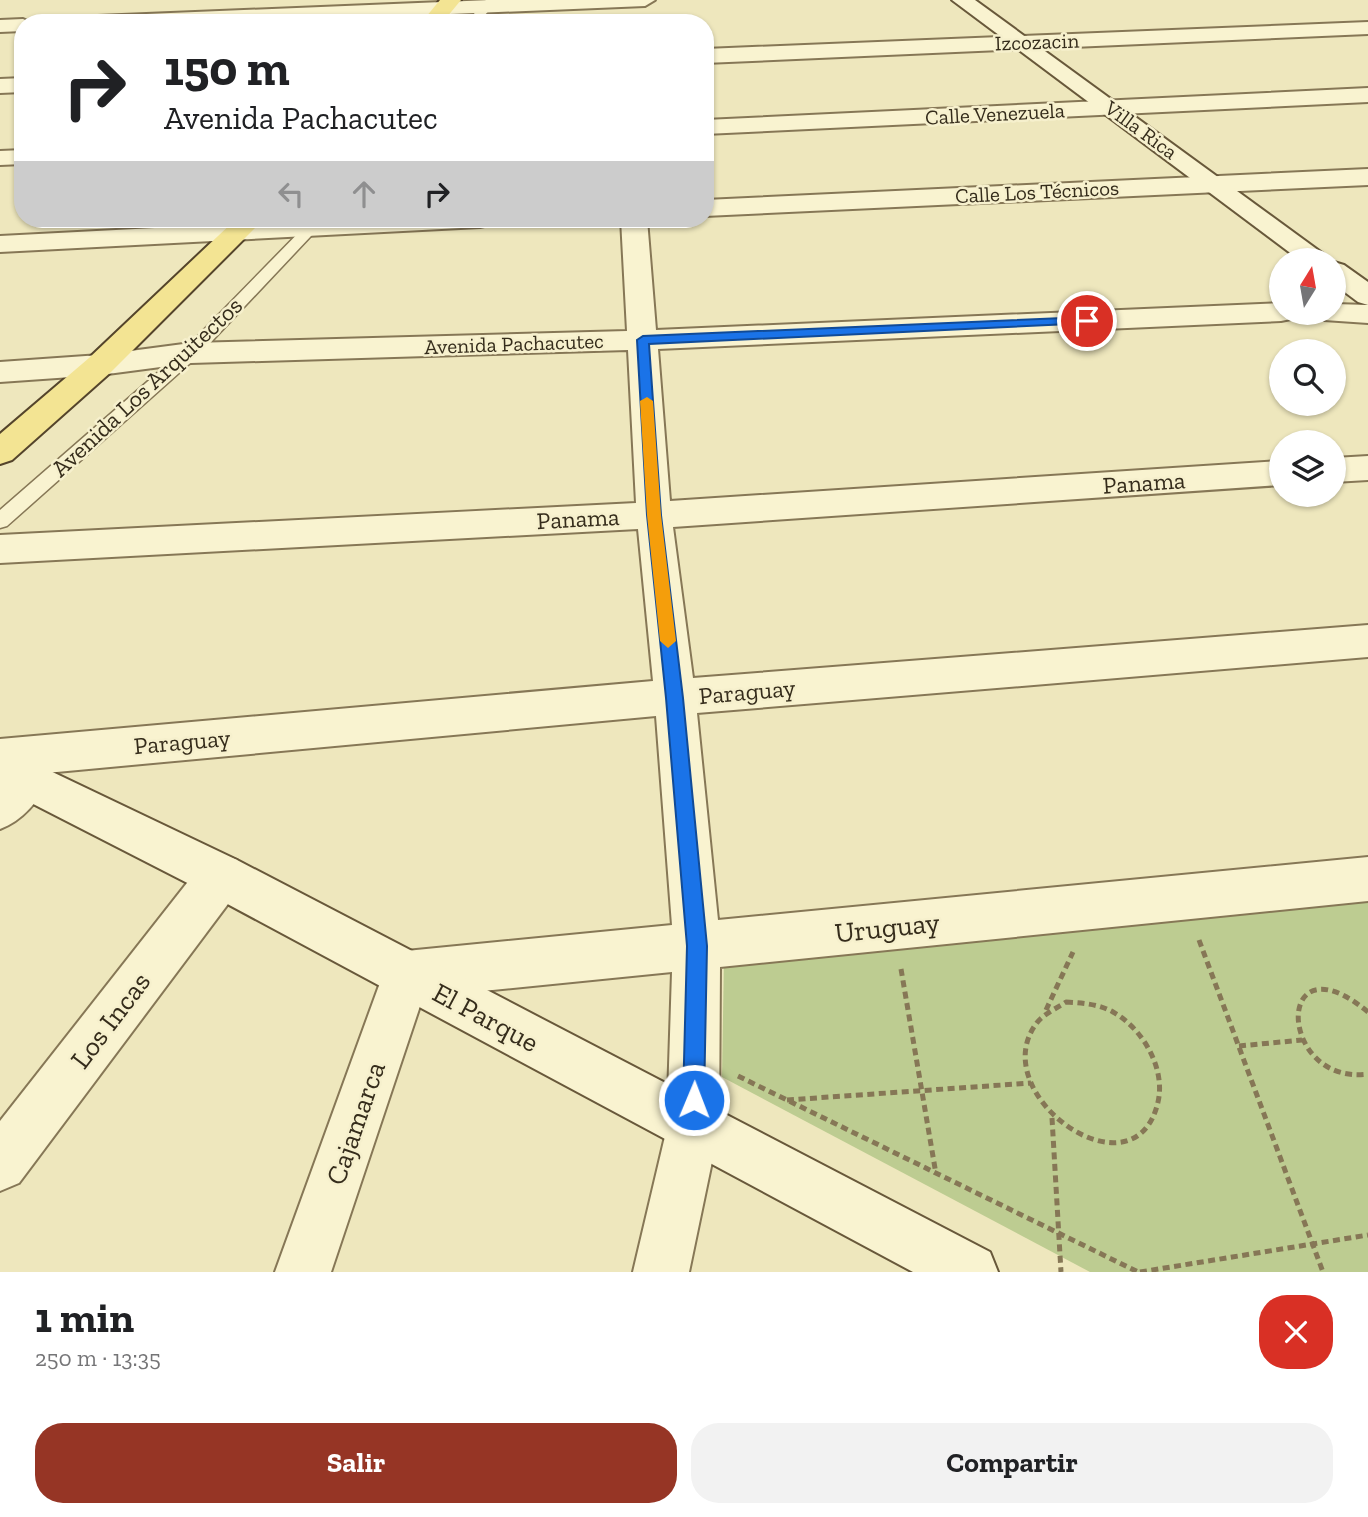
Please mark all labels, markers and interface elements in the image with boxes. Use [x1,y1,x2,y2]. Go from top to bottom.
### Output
street label: Izcozacin [994,28,1080,55]
text: 150 m [164,39,290,98]
icon: right [49,42,140,133]
street label: Villa Rica [1099,94,1183,164]
street label: Calle Venezuela [924,97,1066,130]
text: Avenida Pachacutec [164,99,438,137]
icon: left [272,175,310,213]
icon: ahead [345,175,383,213]
icon: right [418,175,456,213]
street label: Calle Los Técnicos [954,175,1120,208]
north arrow [1269,248,1346,326]
map controls [1269,248,1346,507]
street label: Avenida Los Arquitectos [45,291,248,483]
pin [1057,291,1117,351]
icon: arrive [1068,302,1106,340]
street label: Avenida Pachacutec [424,328,604,359]
button: search [1269,339,1346,416]
button: layers [1269,430,1346,507]
street label: Panama [1102,465,1187,500]
street label: Panama [536,502,621,535]
street label: Paraguay [697,673,797,710]
street label: Paraguay [132,723,232,760]
street label: Uruguay [833,906,942,949]
street label: Los Incas [64,966,157,1075]
street label: El Parque [427,976,544,1059]
street label: Cajamarca [319,1057,392,1189]
position arrow [657,1063,731,1137]
text: 1 min [35,1292,134,1343]
button: close [1259,1295,1333,1369]
text: 250 m · 13:35 [35,1344,161,1372]
button: Salir [35,1423,677,1503]
button: Compartir [691,1423,1333,1503]

